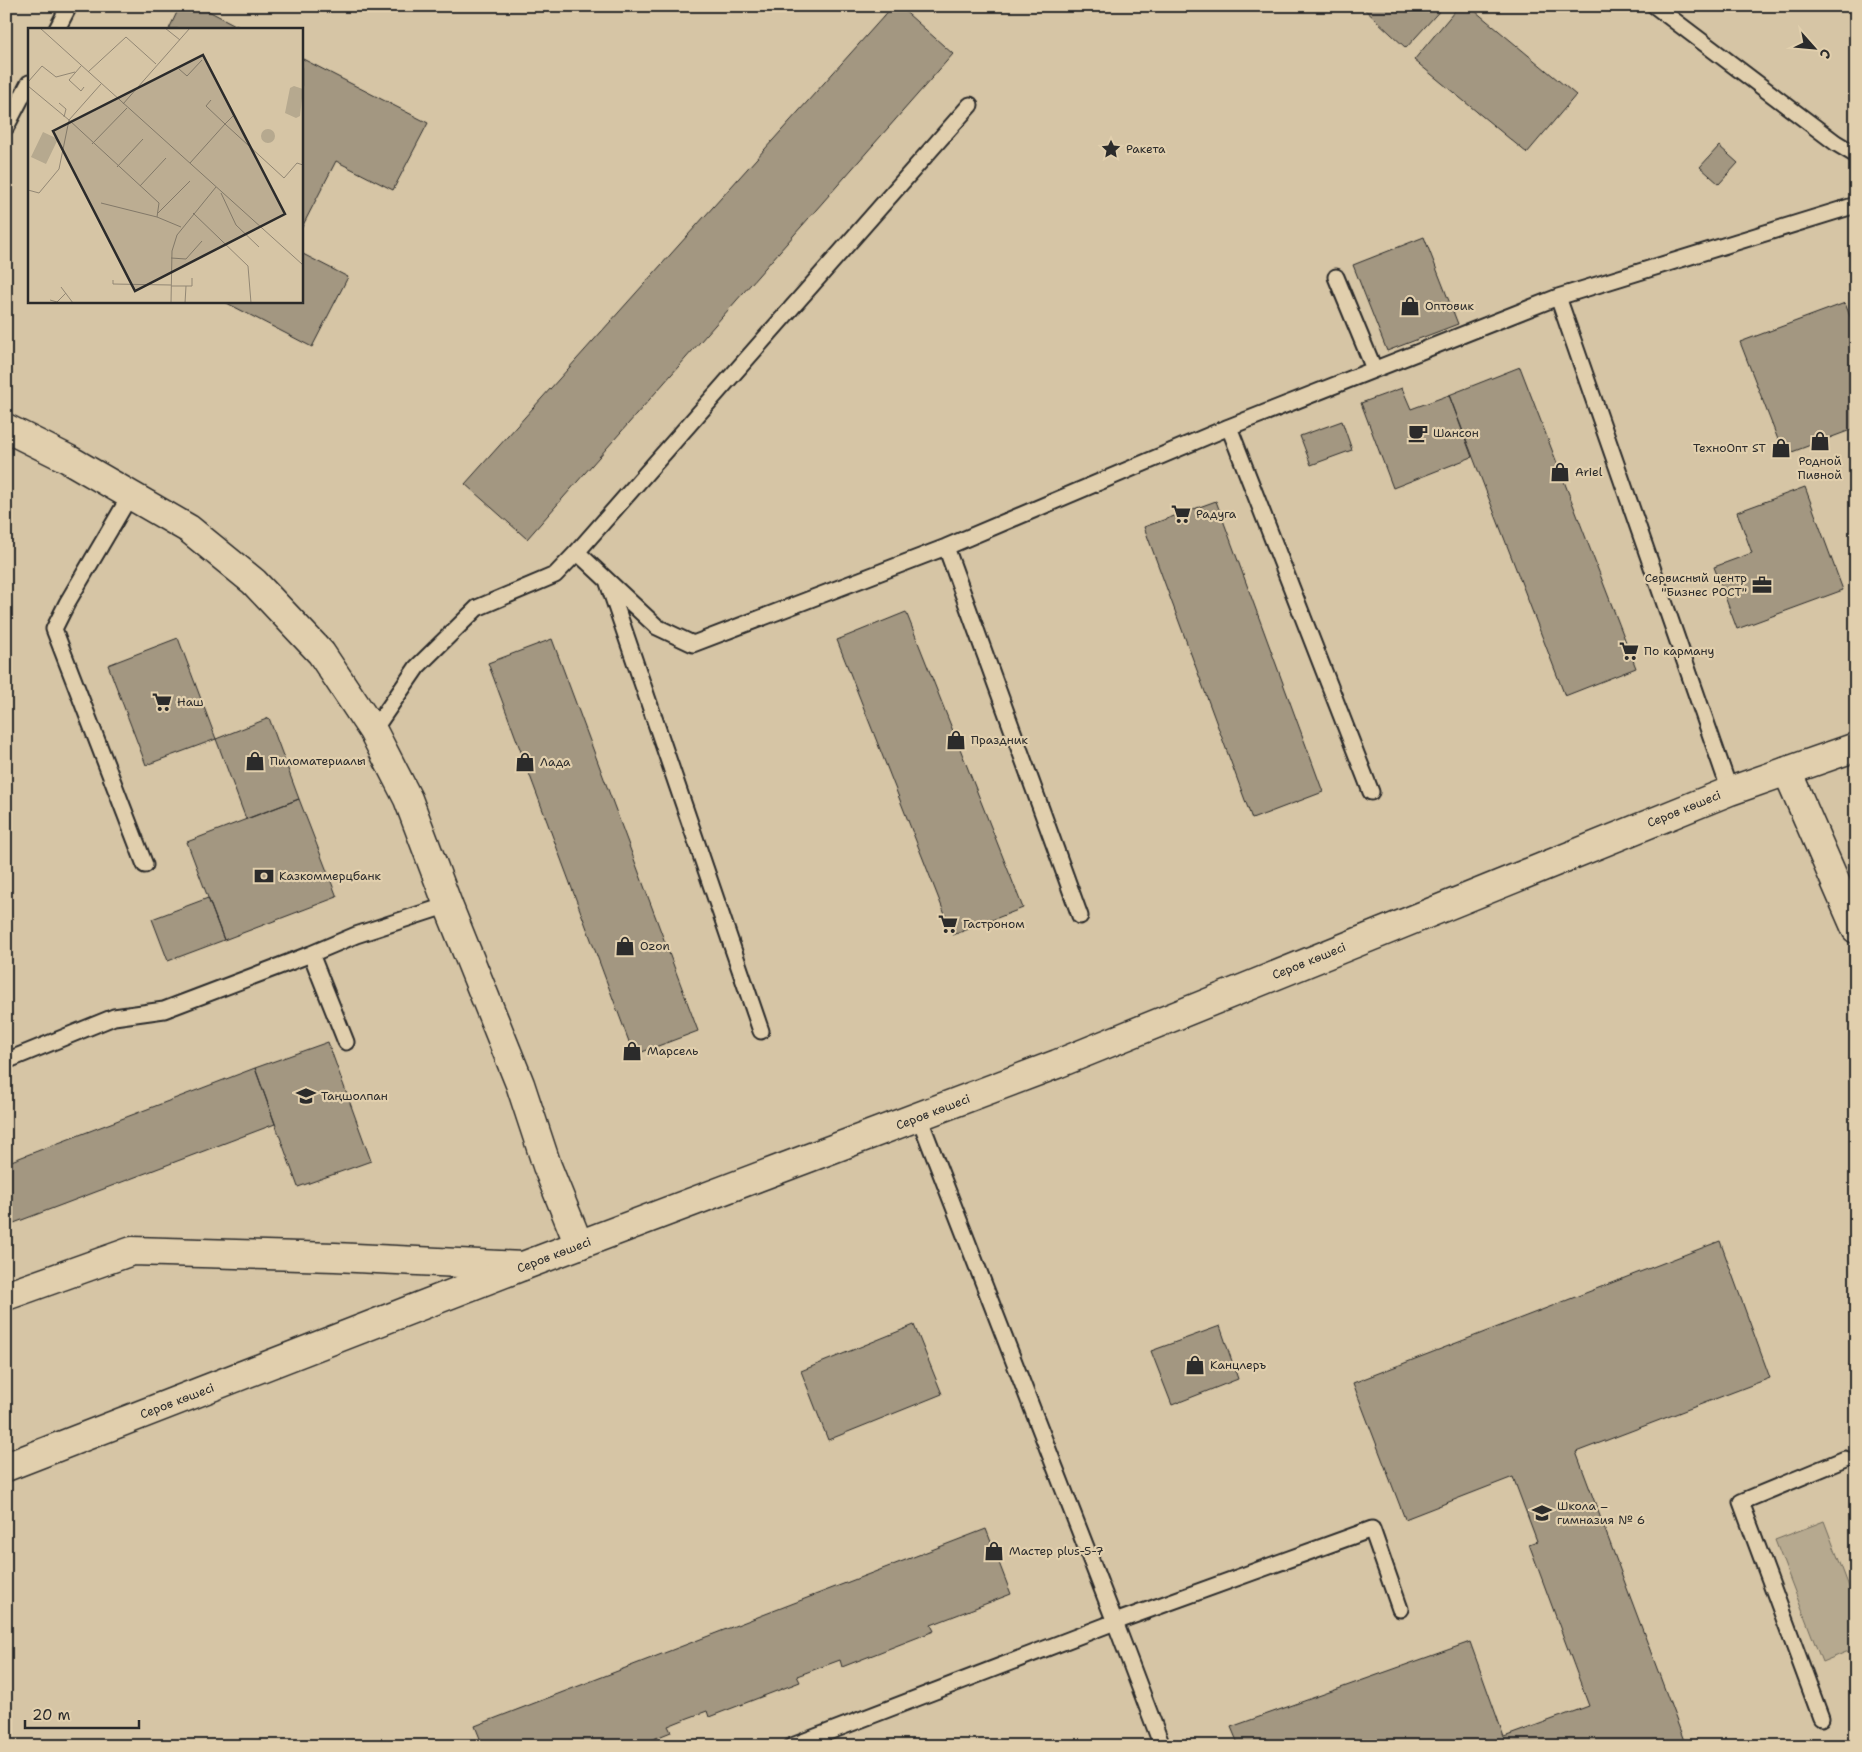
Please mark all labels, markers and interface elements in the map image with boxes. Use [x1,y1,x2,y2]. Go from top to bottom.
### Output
north arrow [1790,22,1840,72]
inset map [28,28,302,302]
text: С [1816,46,1836,62]
place icon: Ракета [1100,138,1122,160]
place label: Ракета [1126,141,1166,157]
shop icon: Оптовик [1399,295,1421,317]
place label: Оптовик [1425,298,1475,314]
cafe icon: Шансон [1407,422,1429,444]
place label: Шансон [1433,425,1479,441]
shop icon: Родной Пивной [1809,430,1831,452]
shop icon: ТехноОпт ST [1770,437,1792,459]
place label: ТехноОпт ST [1693,440,1767,456]
place label: Родной Пивной [1798,453,1842,483]
shop icon: Ariel [1549,461,1571,483]
place label: Ariel [1575,464,1603,480]
supermarket icon: Радуга [1170,503,1192,525]
place label: Радуга [1196,506,1237,522]
place label: Сервисный центр "Бизнес РОСТ" [1645,570,1747,600]
office icon: Сервисный центр "Бизнес РОСТ" [1751,574,1773,596]
supermarket icon: По карману [1618,640,1640,662]
place label: По карману [1644,643,1715,659]
supermarket icon: Наш [151,691,173,713]
place label: Наш [177,694,204,710]
shop icon: Праздник [945,729,967,751]
place label: Праздник [971,732,1028,748]
shop icon: Пиломатериалы [244,750,266,772]
shop icon: Лада [514,751,536,773]
place label: Пиломатериалы [270,753,366,769]
place label: Лада [540,754,571,770]
street label: Серов көшесі [1645,787,1723,831]
bank icon: Казкоммерцбанк [253,865,275,887]
place label: Казкоммерцбанк [279,868,381,884]
supermarket icon: Гастроном [937,913,959,935]
place label: Гастроном [963,916,1025,932]
shop icon: Ozon [614,935,636,957]
place label: Ozon [640,938,670,954]
street label: Серов көшесі [1270,939,1348,983]
shop icon: Марсель [621,1040,643,1062]
place label: Марсель [647,1043,698,1059]
school or university icon: Таңшолпан [295,1085,317,1107]
place label: Таңшолпан [321,1088,388,1104]
street label: Серов көшесі [894,1091,972,1133]
street label: Серов көшесі [515,1234,593,1276]
shop icon: Канцлеръ [1184,1354,1206,1376]
place label: Канцлеръ [1210,1357,1266,1373]
street label: Серов көшесі [138,1380,216,1422]
place label: Школа – гимназия № 6 [1557,1498,1645,1528]
school or university icon: Школа – гимназия № 6 [1531,1502,1553,1524]
shop icon: Мастер plus-5-7 [983,1540,1005,1562]
place label: Мастер plus-5-7 [1009,1543,1104,1559]
scale bar [25,1697,139,1729]
text: 20 m [32,1705,71,1725]

